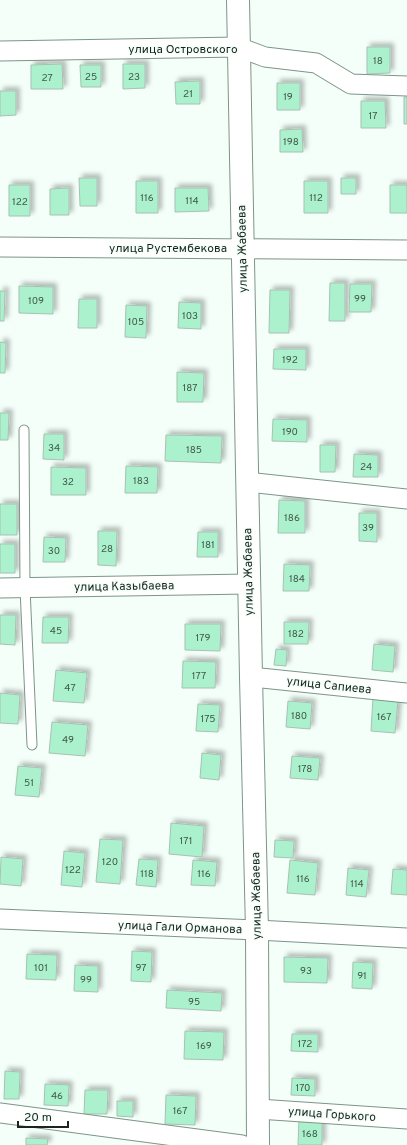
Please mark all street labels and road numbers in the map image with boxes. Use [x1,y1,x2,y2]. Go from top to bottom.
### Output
street label: улица Островского [128,42,238,58]
street label: улица Жабаева [234,205,252,293]
street label: улица Рустембекова [109,241,227,257]
street label: улица Жабаева [240,528,258,616]
street label: улица Казыбаева [74,578,174,596]
street label: улица Сапиева [286,674,372,698]
street label: улица Жабаева [248,852,266,940]
street label: улица Гали Орманова [118,918,242,938]
street label: улица Горького [287,1104,377,1126]

